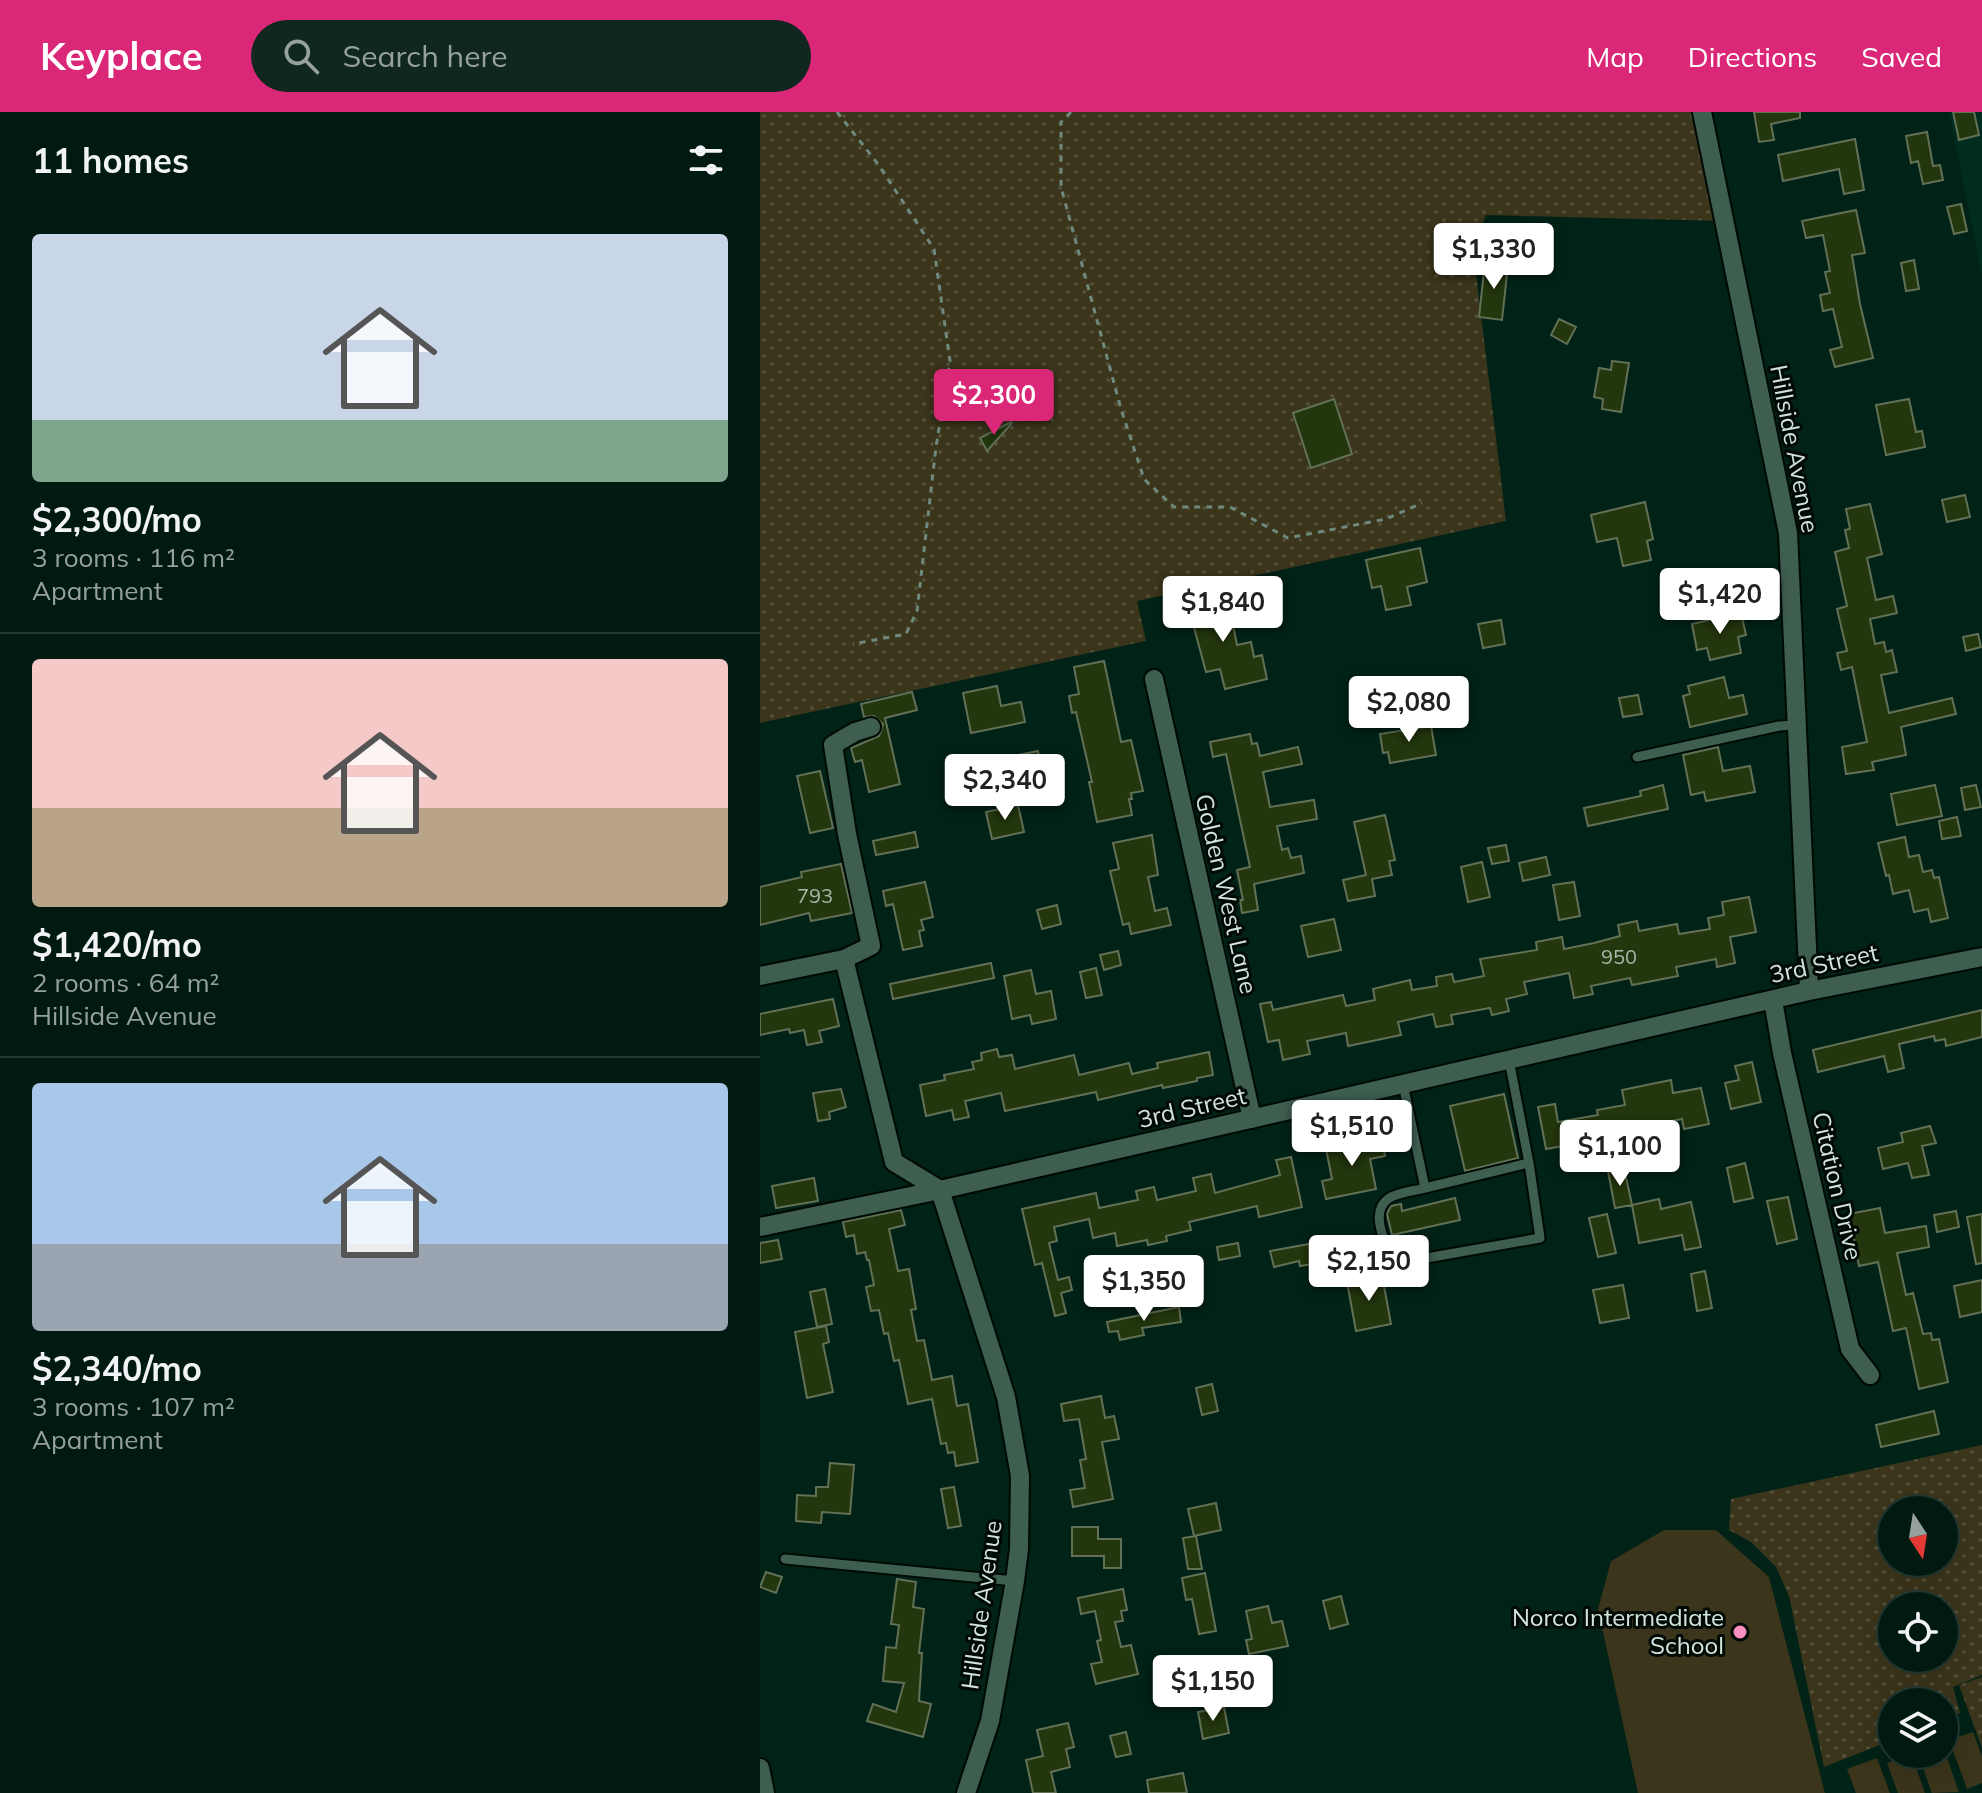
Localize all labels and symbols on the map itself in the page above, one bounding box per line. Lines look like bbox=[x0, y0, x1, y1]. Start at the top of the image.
pin: $1,330 bbox=[1429, 223, 1559, 291]
street label: Hillside Avenue bbox=[1764, 362, 1826, 535]
pin: $2,300 bbox=[929, 369, 1059, 437]
pin: $1,420 bbox=[1655, 568, 1785, 636]
pin: $1,840 bbox=[1158, 576, 1288, 644]
pin: $2,080 bbox=[1344, 676, 1474, 744]
pin: $2,340 bbox=[940, 754, 1070, 822]
street label: Golden West Lane bbox=[1189, 791, 1265, 997]
house number: 793 bbox=[797, 883, 833, 908]
street label: 3rd Street bbox=[1767, 937, 1881, 989]
house number: 950 bbox=[1601, 944, 1637, 969]
street label: 3rd Street bbox=[1135, 1080, 1249, 1134]
pin: $1,510 bbox=[1287, 1100, 1417, 1168]
street label: Citation Drive bbox=[1806, 1109, 1870, 1263]
pin: $1,100 bbox=[1555, 1120, 1685, 1188]
pin: $2,150 bbox=[1304, 1235, 1434, 1303]
pin: $1,350 bbox=[1079, 1255, 1209, 1323]
north arrow bbox=[1878, 1496, 1958, 1576]
street label: Hillside Avenue bbox=[954, 1518, 1008, 1691]
place label: Norco Intermediate School bbox=[1512, 1602, 1724, 1660]
marker: Norco Intermediate School bbox=[1731, 1623, 1749, 1641]
pin: $1,150 bbox=[1148, 1655, 1278, 1723]

